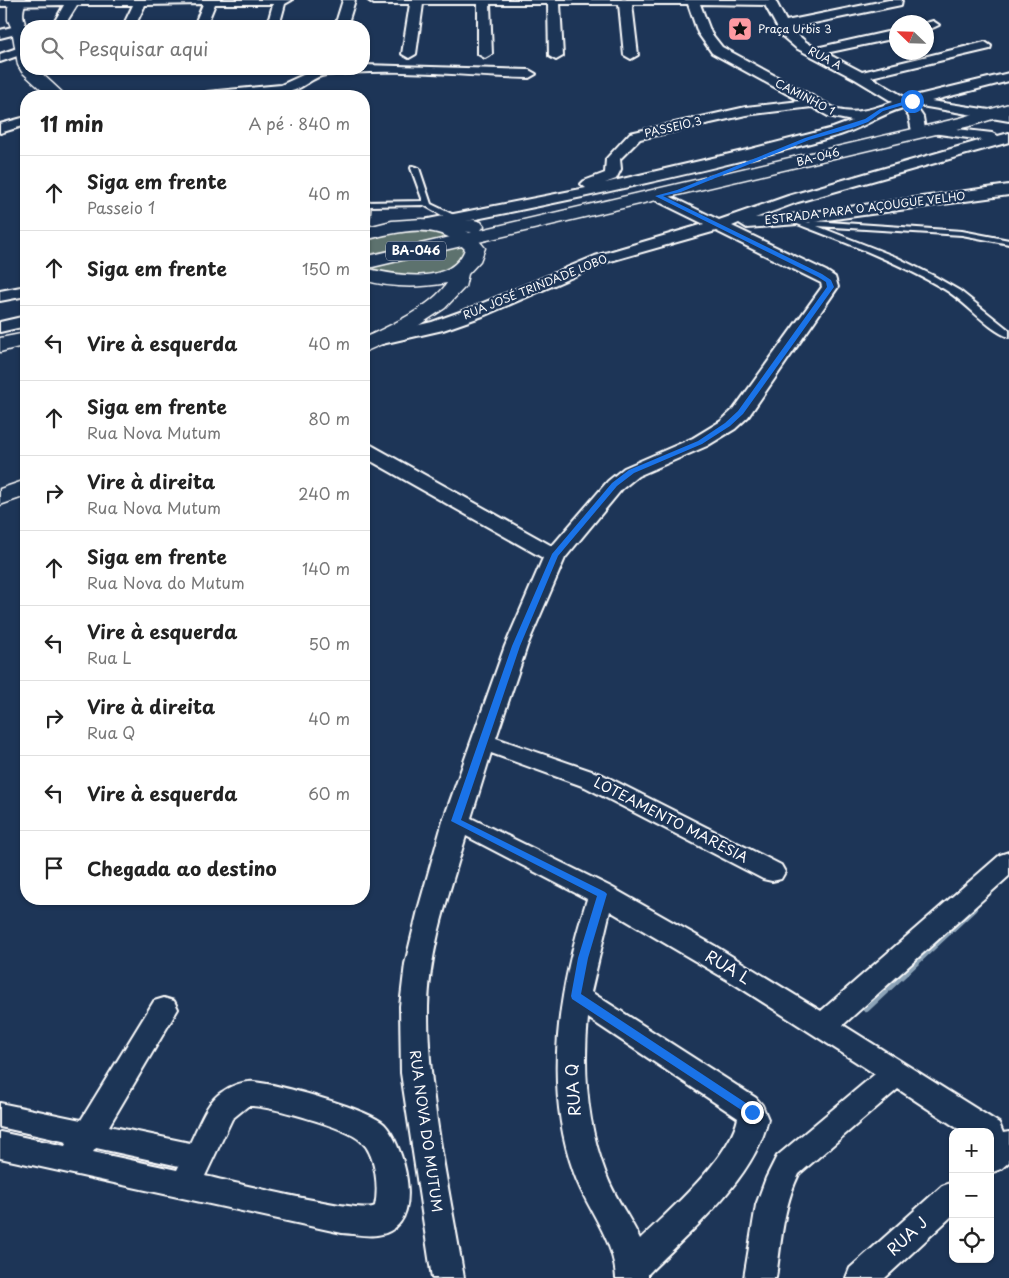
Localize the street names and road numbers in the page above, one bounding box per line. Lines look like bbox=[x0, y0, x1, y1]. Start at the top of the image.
street label: RUA A bbox=[805, 42, 845, 73]
street label: CAMINHO 1 bbox=[772, 74, 838, 119]
street label: PASSEIO 3 bbox=[643, 112, 703, 141]
street label: BA-046 bbox=[795, 143, 842, 170]
street label: ESTRADA PARA O AÇOUGUE VELHO bbox=[764, 187, 966, 228]
road number: BA-046 bbox=[386, 242, 446, 260]
street label: RUA JOSÉ TRINDADE LOBO bbox=[460, 250, 609, 323]
street label: LOTEAMENTO MARESIA bbox=[591, 772, 752, 868]
street label: RUA L bbox=[701, 943, 756, 989]
street label: RUA NOVA DO MUTUM bbox=[405, 1048, 448, 1213]
street label: RUA Q bbox=[558, 1063, 586, 1117]
street label: RUA J bbox=[880, 1210, 932, 1261]

